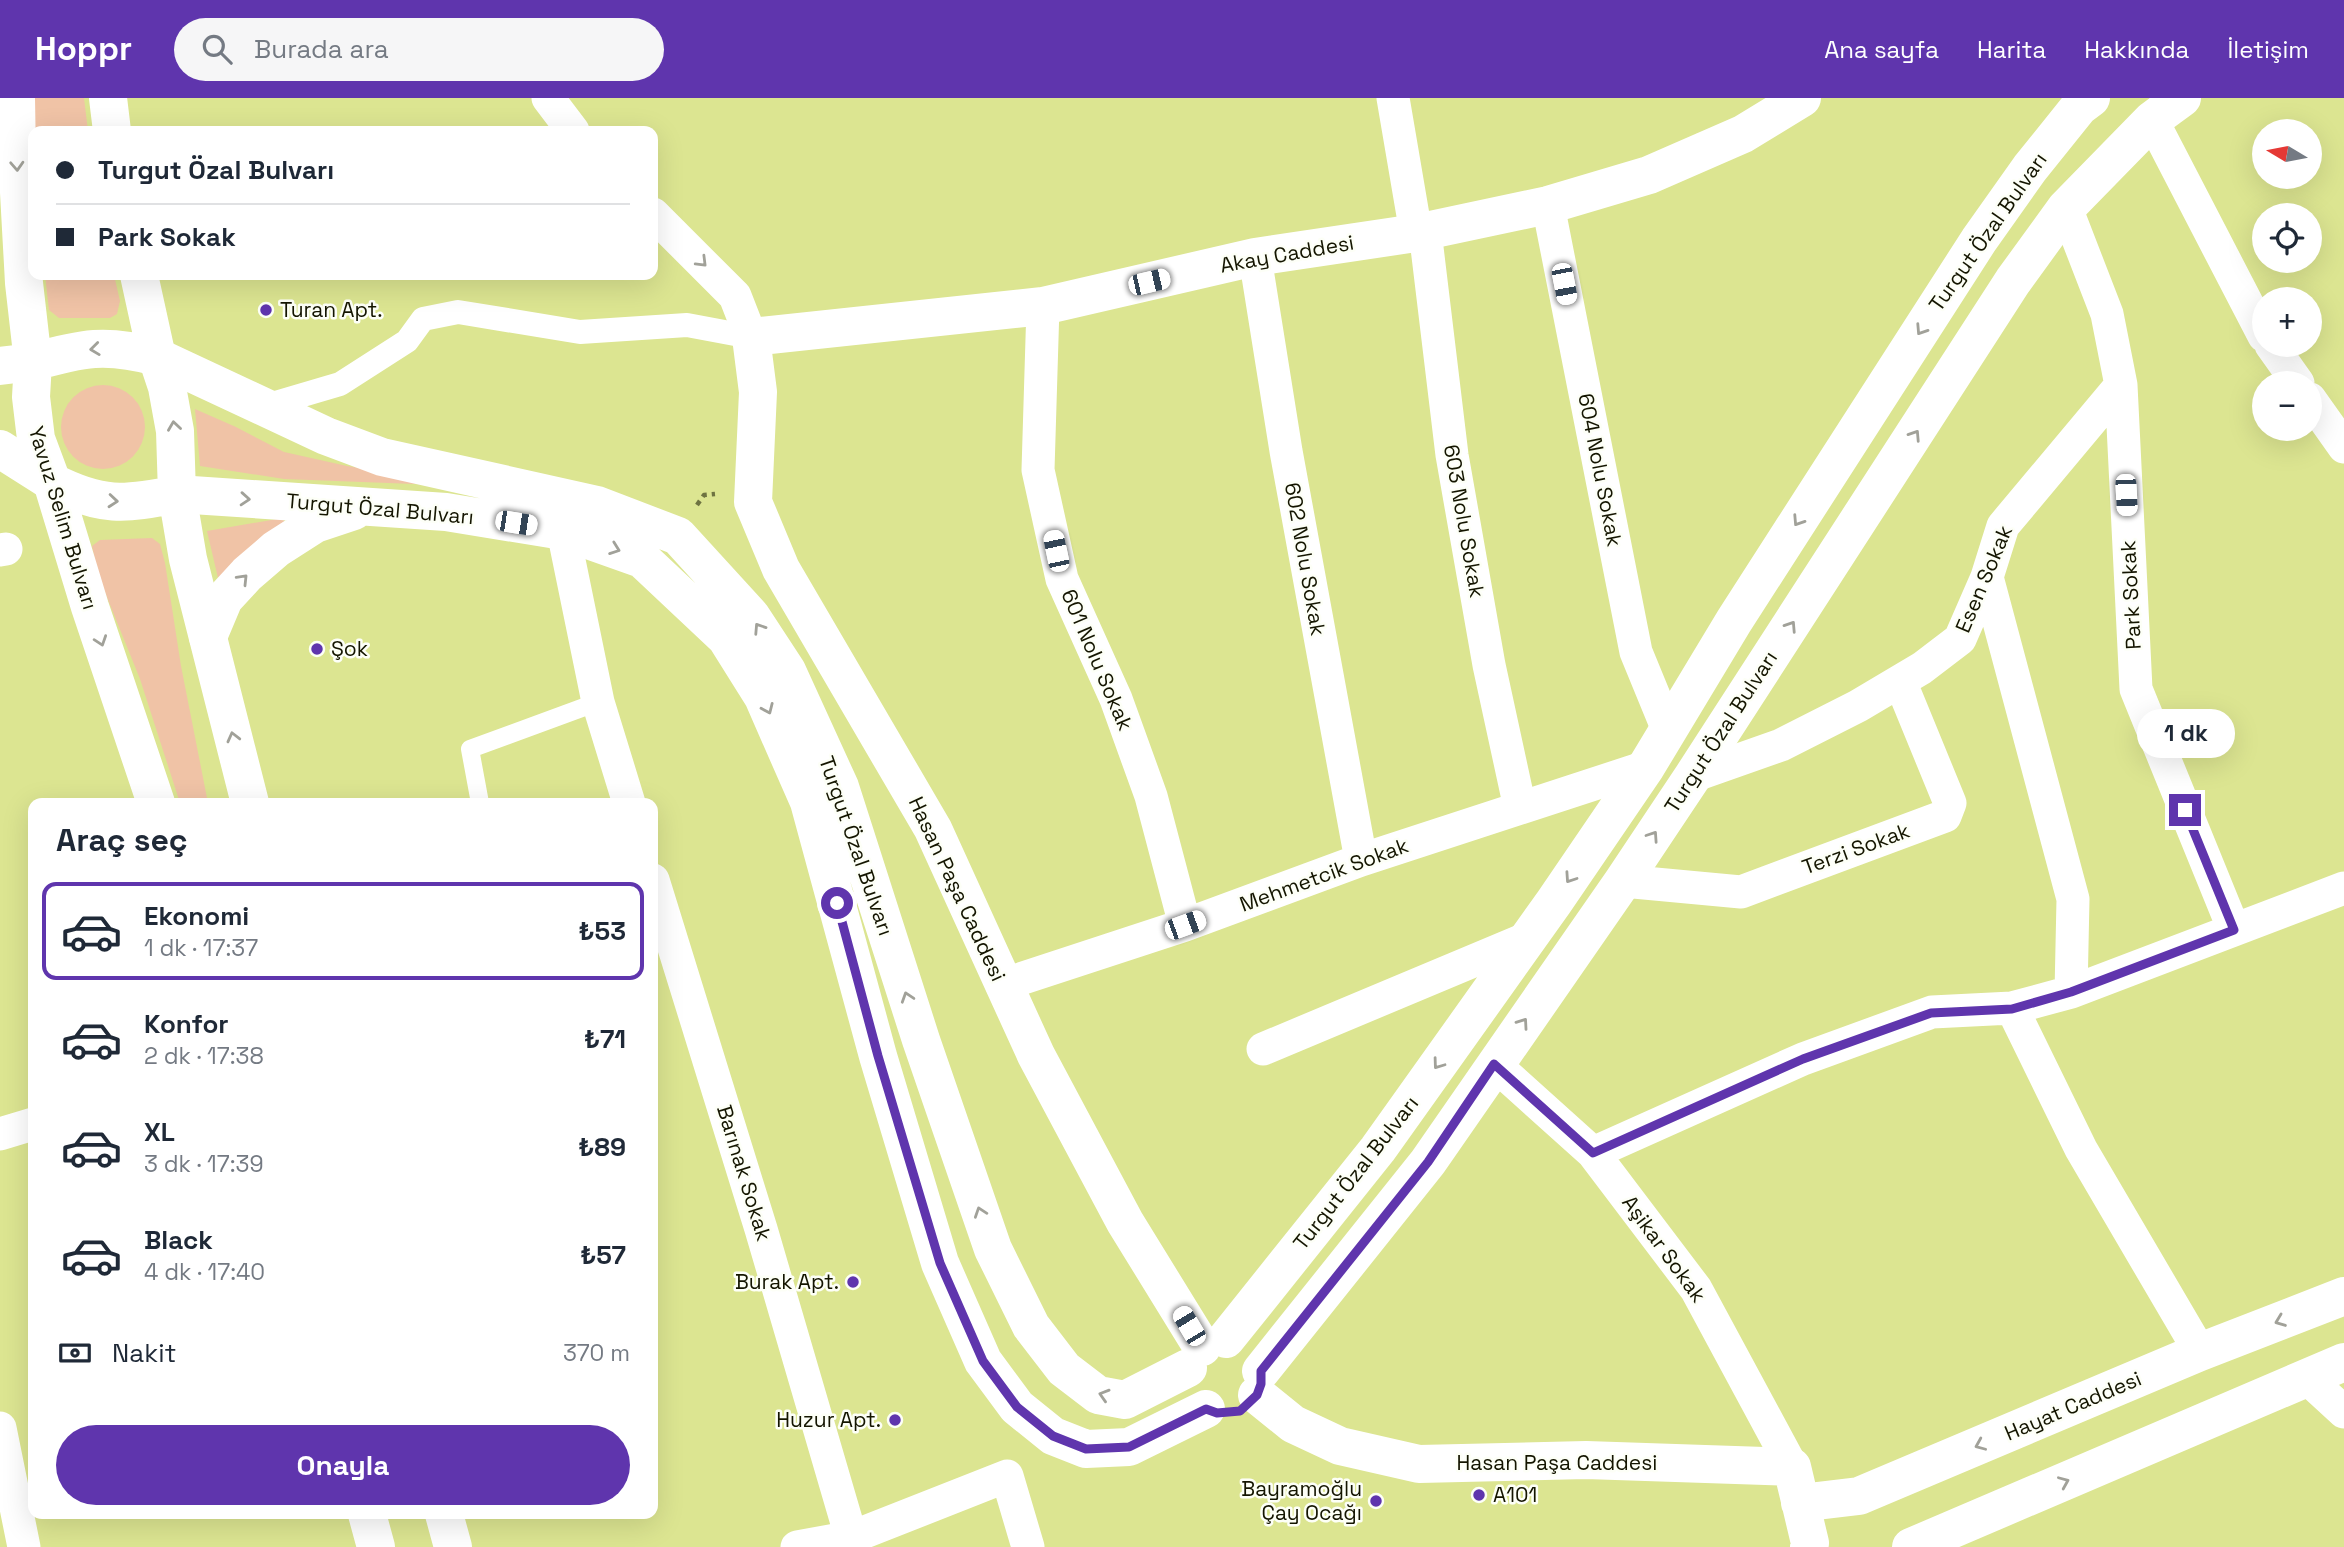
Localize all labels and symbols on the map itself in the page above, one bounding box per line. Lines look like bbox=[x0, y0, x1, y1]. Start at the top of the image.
north arrow bbox=[2252, 119, 2322, 189]
street label: Turgut Özal Bulvarı bbox=[1923, 147, 2053, 316]
one-way arrow bbox=[9, 161, 24, 172]
street label: Akay Caddesi bbox=[1218, 228, 1356, 279]
one-way arrow bbox=[694, 253, 707, 266]
car bbox=[1550, 261, 1579, 307]
car bbox=[1127, 267, 1172, 297]
place label: Turan Apt. bbox=[280, 296, 383, 323]
marker: Turan Apt. bbox=[258, 302, 274, 318]
one-way arrow bbox=[1916, 322, 1929, 335]
one-way arrow bbox=[89, 341, 100, 356]
street label: 604 Nolu Sokak bbox=[1572, 391, 1629, 549]
one-way arrow bbox=[166, 420, 181, 432]
street label: Yavuz Selim Bulvarı bbox=[23, 423, 104, 613]
one-way arrow bbox=[1906, 430, 1919, 443]
street label: 603 Nolu Sokak bbox=[1438, 442, 1491, 600]
car bbox=[2115, 473, 2138, 517]
street label: 602 Nolu Sokak bbox=[1279, 480, 1332, 638]
street label: Turgut Özal Bulvarı bbox=[285, 487, 475, 530]
one-way arrow bbox=[240, 491, 251, 506]
one-way arrow bbox=[107, 494, 119, 509]
car bbox=[494, 509, 539, 537]
one-way arrow bbox=[1793, 514, 1806, 527]
street label: Esen Sokak bbox=[1949, 521, 2018, 636]
car bbox=[1042, 528, 1071, 574]
street label: Park Sokak bbox=[2114, 540, 2147, 650]
one-way arrow bbox=[608, 541, 620, 555]
one-way arrow bbox=[234, 574, 247, 587]
street label: 601 Nolu Sokak bbox=[1056, 585, 1139, 735]
one-way arrow bbox=[1782, 620, 1795, 633]
one-way arrow bbox=[754, 623, 767, 636]
one-way arrow bbox=[93, 634, 107, 647]
place label: Şok bbox=[331, 635, 368, 662]
marker: Şok bbox=[309, 641, 325, 657]
street label: Turgut Özal Bulvarı bbox=[1658, 646, 1783, 818]
one-way arrow bbox=[760, 702, 774, 714]
callout: 1 dk bbox=[2136, 708, 2234, 758]
one-way arrow bbox=[227, 731, 241, 743]
street label: Turgut Özal Bulvarı bbox=[813, 753, 900, 939]
street label: Hasan Paşa Caddesi bbox=[903, 792, 1012, 986]
route end bbox=[2169, 794, 2201, 826]
street label: Terzi Sokak bbox=[1798, 817, 1913, 880]
street label: Mehmetcik Sokak bbox=[1236, 831, 1412, 918]
one-way arrow bbox=[1645, 831, 1658, 844]
one-way arrow bbox=[1565, 871, 1578, 884]
route start bbox=[821, 887, 853, 919]
car bbox=[1162, 908, 1209, 942]
one-way arrow bbox=[900, 991, 915, 1003]
one-way arrow bbox=[1515, 1018, 1527, 1031]
one-way arrow bbox=[1434, 1056, 1447, 1069]
street label: Turgut Özal Bulvarı bbox=[1287, 1090, 1424, 1255]
street label: Barınak Sokak bbox=[711, 1102, 778, 1244]
street label: Aşikar Sokak bbox=[1616, 1190, 1712, 1308]
one-way arrow bbox=[974, 1206, 988, 1219]
place label: Burak Apt. bbox=[735, 1268, 839, 1295]
marker: Burak Apt. bbox=[845, 1274, 861, 1290]
car bbox=[1170, 1303, 1209, 1349]
one-way arrow bbox=[2275, 1312, 2287, 1326]
street label: Hayat Caddesi bbox=[2000, 1365, 2145, 1446]
one-way arrow bbox=[1098, 1388, 1110, 1403]
place label: Huzur Apt. bbox=[776, 1406, 881, 1433]
marker: Huzur Apt. bbox=[887, 1412, 903, 1428]
one-way arrow bbox=[1974, 1437, 1987, 1451]
street label: Hasan Paşa Caddesi bbox=[1457, 1449, 1657, 1476]
place label: Bayramoğlu Çay Ocağı bbox=[1241, 1475, 1362, 1526]
one-way arrow bbox=[2057, 1476, 2070, 1490]
place label: A101 bbox=[1493, 1481, 1537, 1508]
marker: A101 bbox=[1471, 1487, 1487, 1503]
marker: Bayramoğlu Çay Ocağı bbox=[1368, 1493, 1384, 1509]

